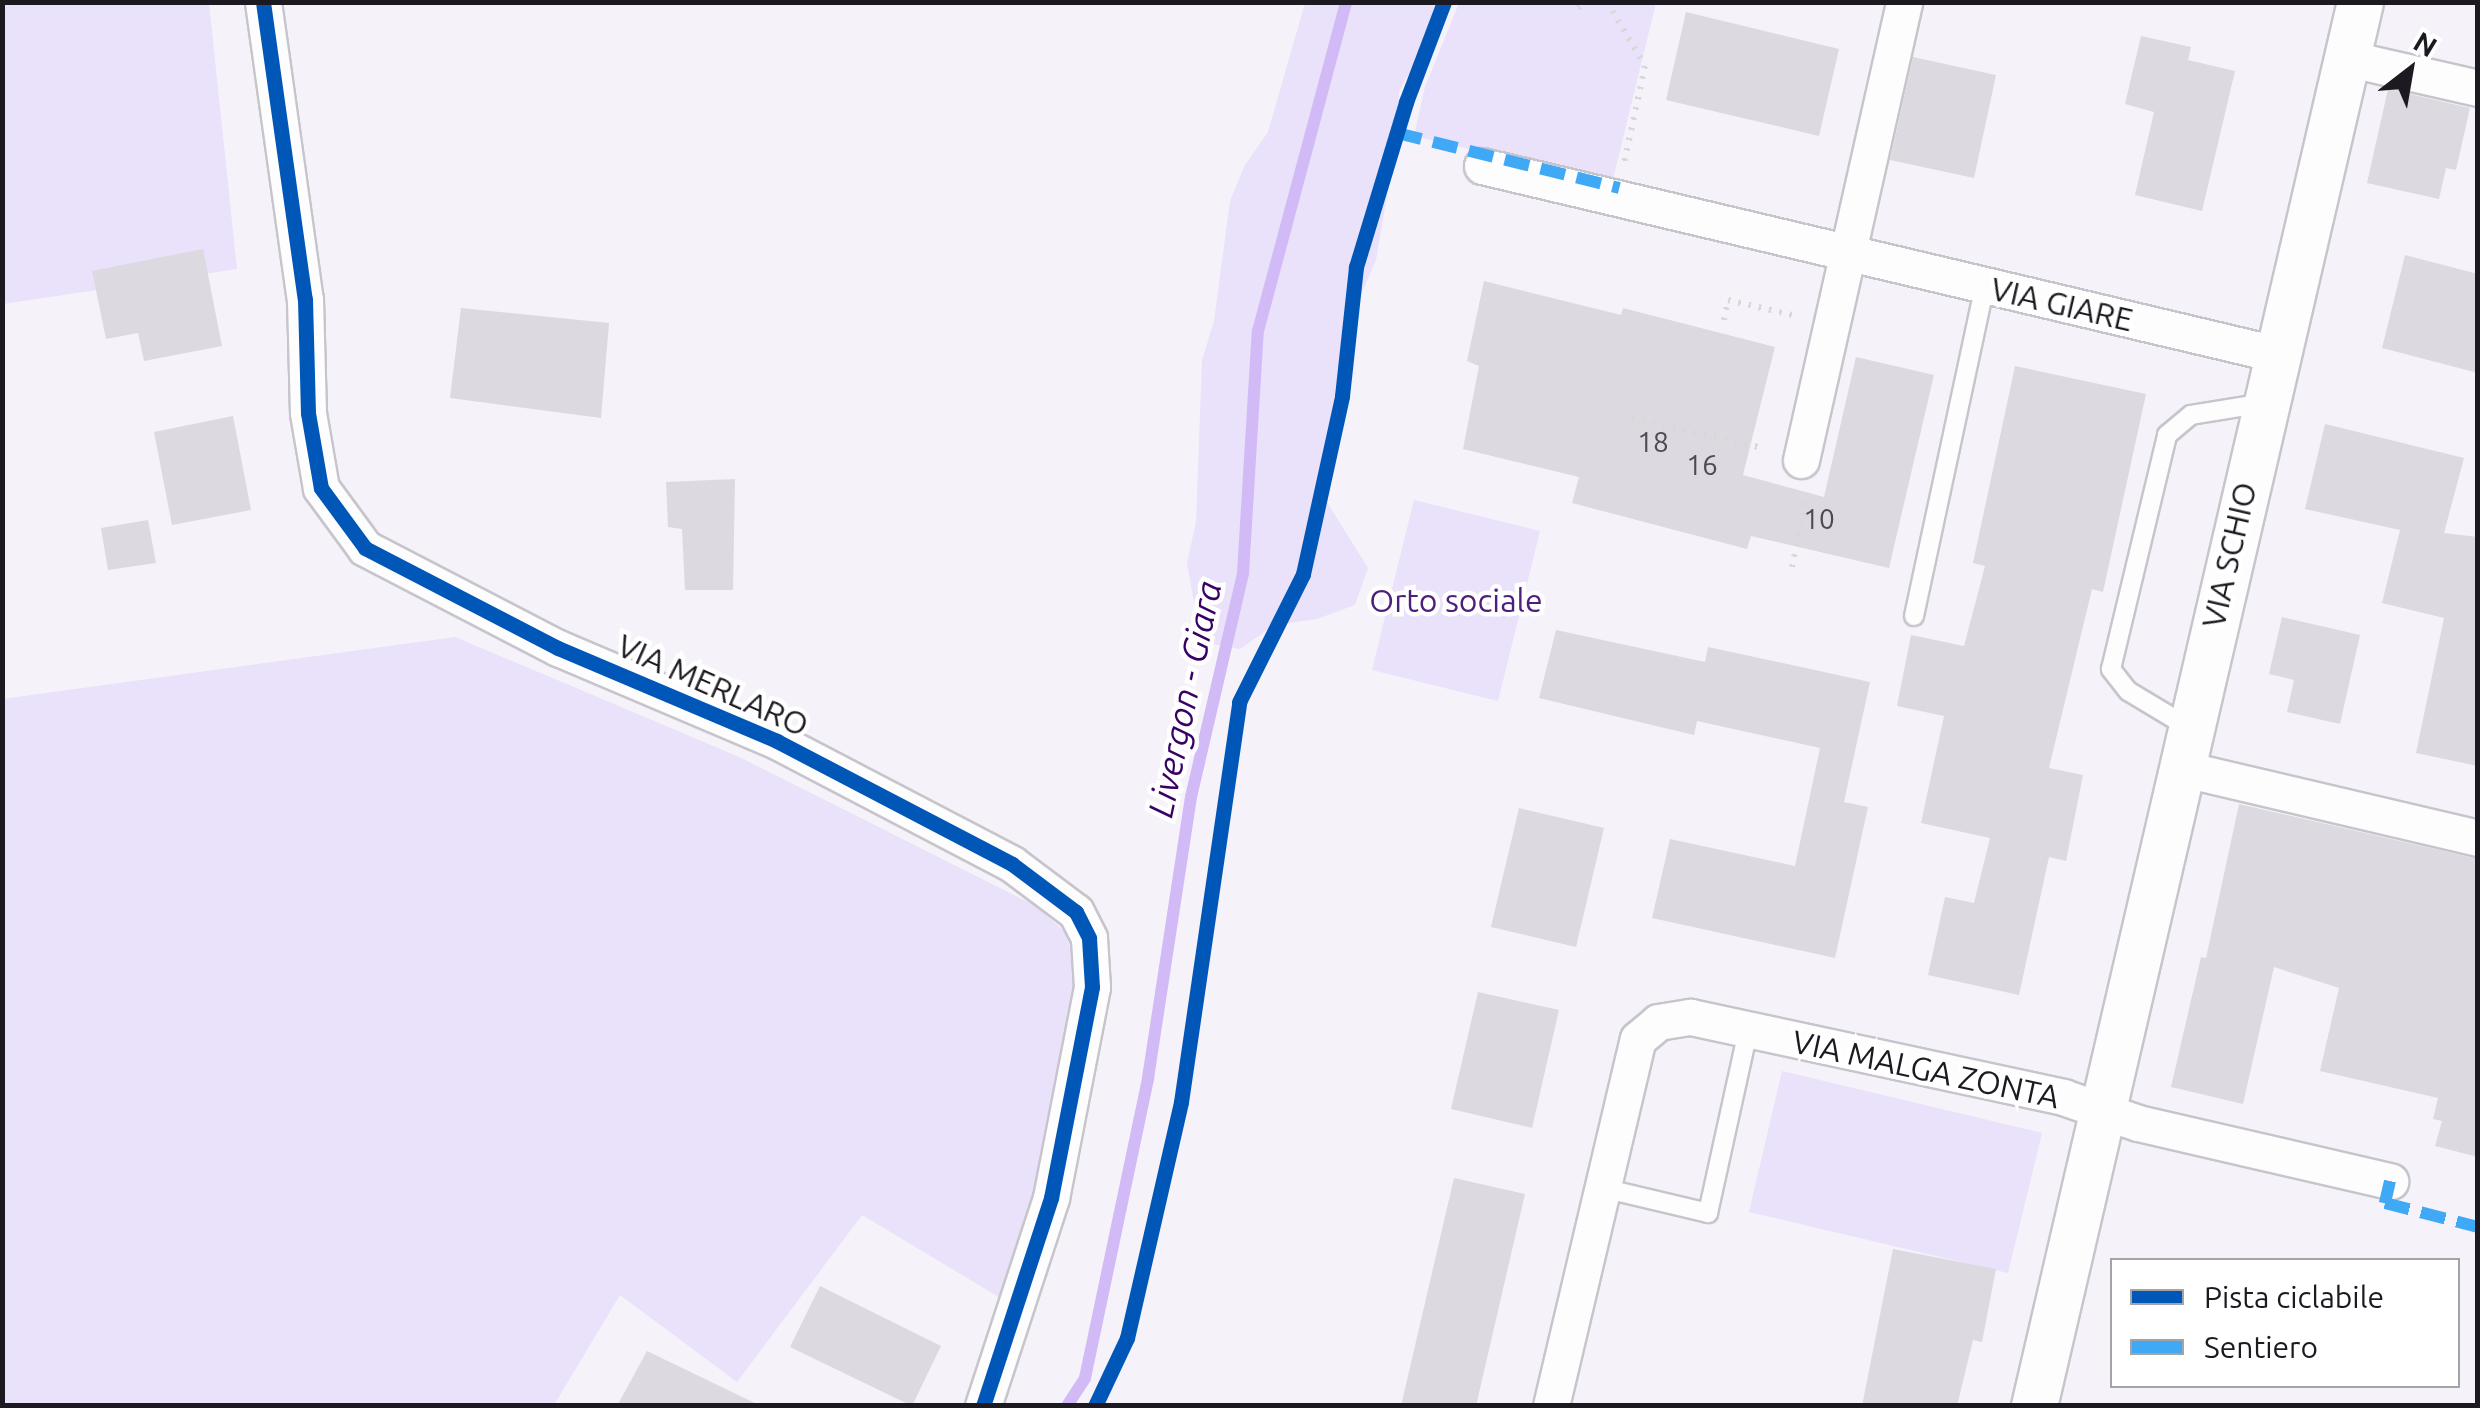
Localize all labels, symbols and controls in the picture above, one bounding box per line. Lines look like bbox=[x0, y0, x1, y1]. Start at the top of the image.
north arrow bbox=[2360, 20, 2460, 120]
text: N bbox=[2409, 25, 2443, 63]
street label: VIA GIARE bbox=[1987, 269, 2137, 339]
house number: 18 bbox=[1637, 425, 1669, 459]
house number: 16 bbox=[1686, 448, 1718, 482]
street label: VIA SCHIO bbox=[2194, 478, 2264, 632]
house number: 10 bbox=[1803, 502, 1835, 536]
water label: Livergon - Giara bbox=[1138, 577, 1230, 821]
park label: Orto sociale bbox=[1369, 581, 1543, 619]
street label: VIA MERLARO bbox=[612, 626, 814, 744]
street label: VIA MALGA ZONTA bbox=[1789, 1022, 2063, 1116]
legend bbox=[2110, 1258, 2460, 1388]
text: Pista ciclabile bbox=[2204, 1280, 2384, 1314]
text: Sentiero bbox=[2204, 1330, 2318, 1364]

